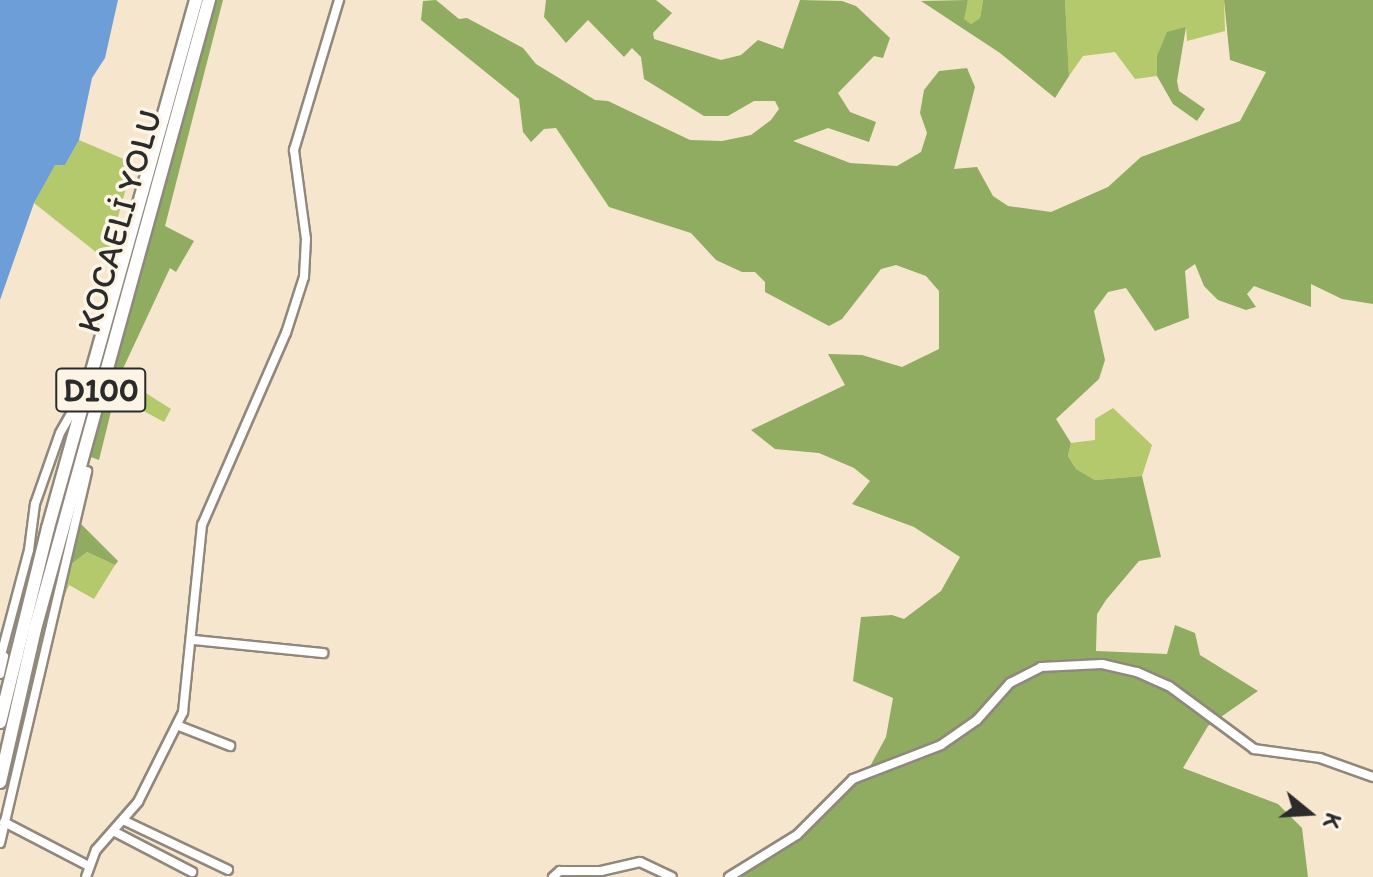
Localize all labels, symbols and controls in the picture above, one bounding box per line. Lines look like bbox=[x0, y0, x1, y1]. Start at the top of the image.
street label: KOCAELİ YOLU bbox=[68, 105, 170, 337]
road number: D100 bbox=[55, 362, 147, 418]
north arrow bbox=[1269, 773, 1349, 853]
text: K bbox=[1317, 810, 1347, 831]

